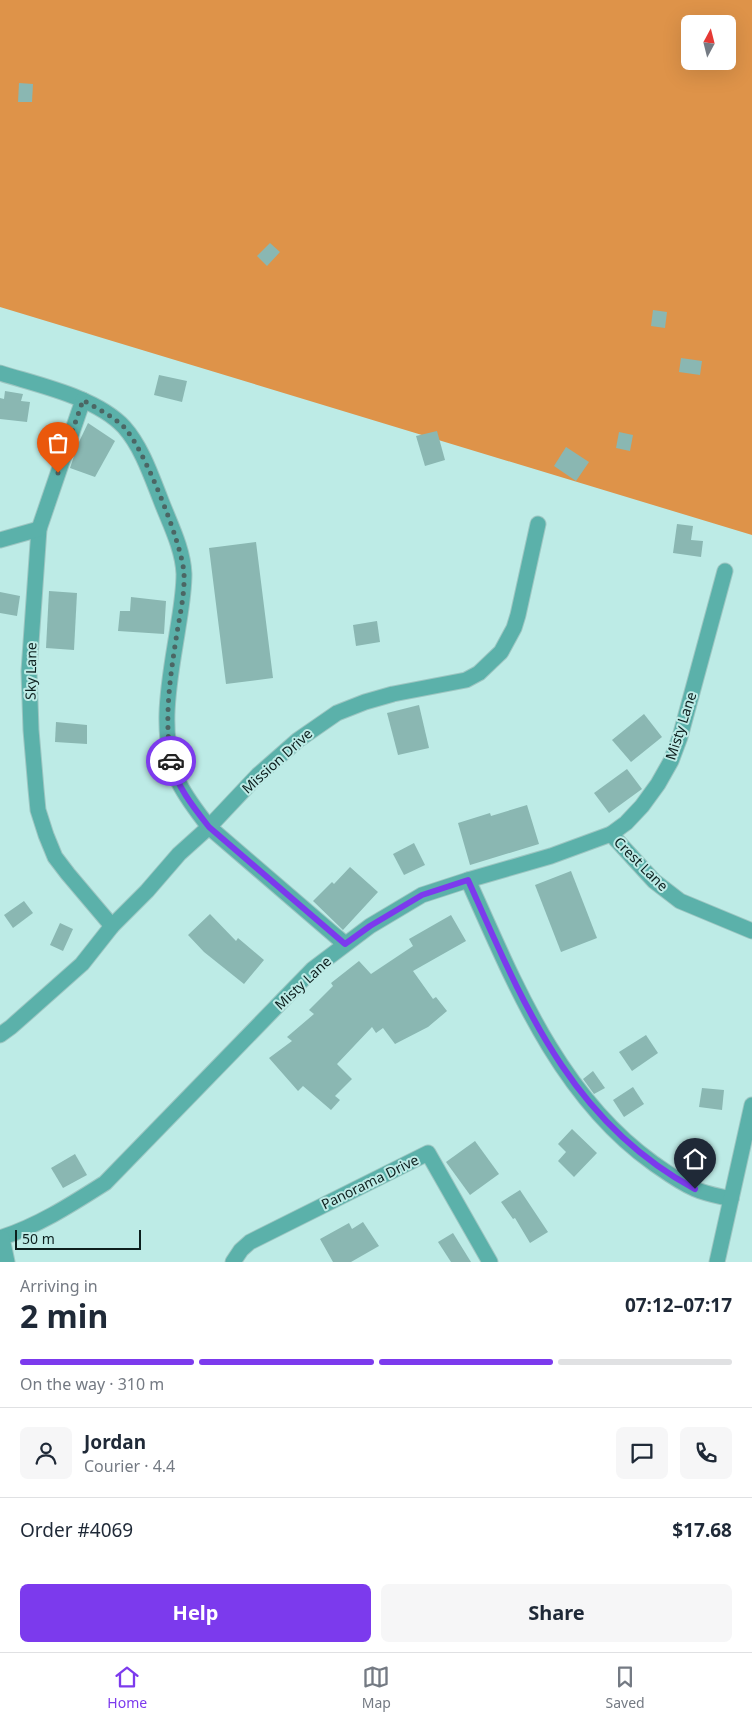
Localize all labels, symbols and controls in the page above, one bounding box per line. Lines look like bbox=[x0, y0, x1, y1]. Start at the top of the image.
north arrow bbox=[681, 15, 736, 70]
map controls bbox=[681, 15, 736, 70]
pin bbox=[37, 422, 79, 473]
icon: bag bbox=[44, 429, 72, 457]
street label: Sky Lane bbox=[20, 642, 41, 700]
street label: Misty Lane bbox=[661, 689, 700, 762]
street label: Mission Drive bbox=[237, 724, 316, 797]
courier bbox=[146, 736, 196, 786]
icon: car bbox=[157, 747, 185, 775]
street label: Crest Lane bbox=[610, 832, 673, 895]
street label: Misty Lane bbox=[270, 952, 335, 1014]
pin bbox=[674, 1138, 716, 1189]
icon: home bbox=[681, 1145, 709, 1173]
street label: Panorama Drive bbox=[318, 1150, 422, 1213]
scale bar bbox=[15, 1227, 141, 1250]
text: 50 m bbox=[22, 1229, 55, 1248]
text: Arriving in bbox=[20, 1275, 98, 1297]
text: 07:12–07:17 bbox=[625, 1292, 732, 1318]
text: 2 min bbox=[20, 1294, 108, 1337]
text: On the way · 310 m bbox=[20, 1373, 164, 1395]
button: person bbox=[20, 1427, 72, 1479]
button: chat bbox=[616, 1427, 668, 1479]
button: phone bbox=[680, 1427, 732, 1479]
text: Jordan bbox=[84, 1429, 146, 1455]
text: Courier · 4.4 bbox=[84, 1455, 175, 1477]
text: Order #4069 bbox=[20, 1517, 133, 1543]
text: $17.68 bbox=[672, 1517, 732, 1543]
button: Help bbox=[20, 1584, 371, 1642]
button: Share bbox=[381, 1584, 732, 1642]
tab: Home bbox=[107, 1663, 147, 1712]
tab: Map bbox=[362, 1663, 391, 1712]
tab: Saved bbox=[606, 1663, 645, 1712]

